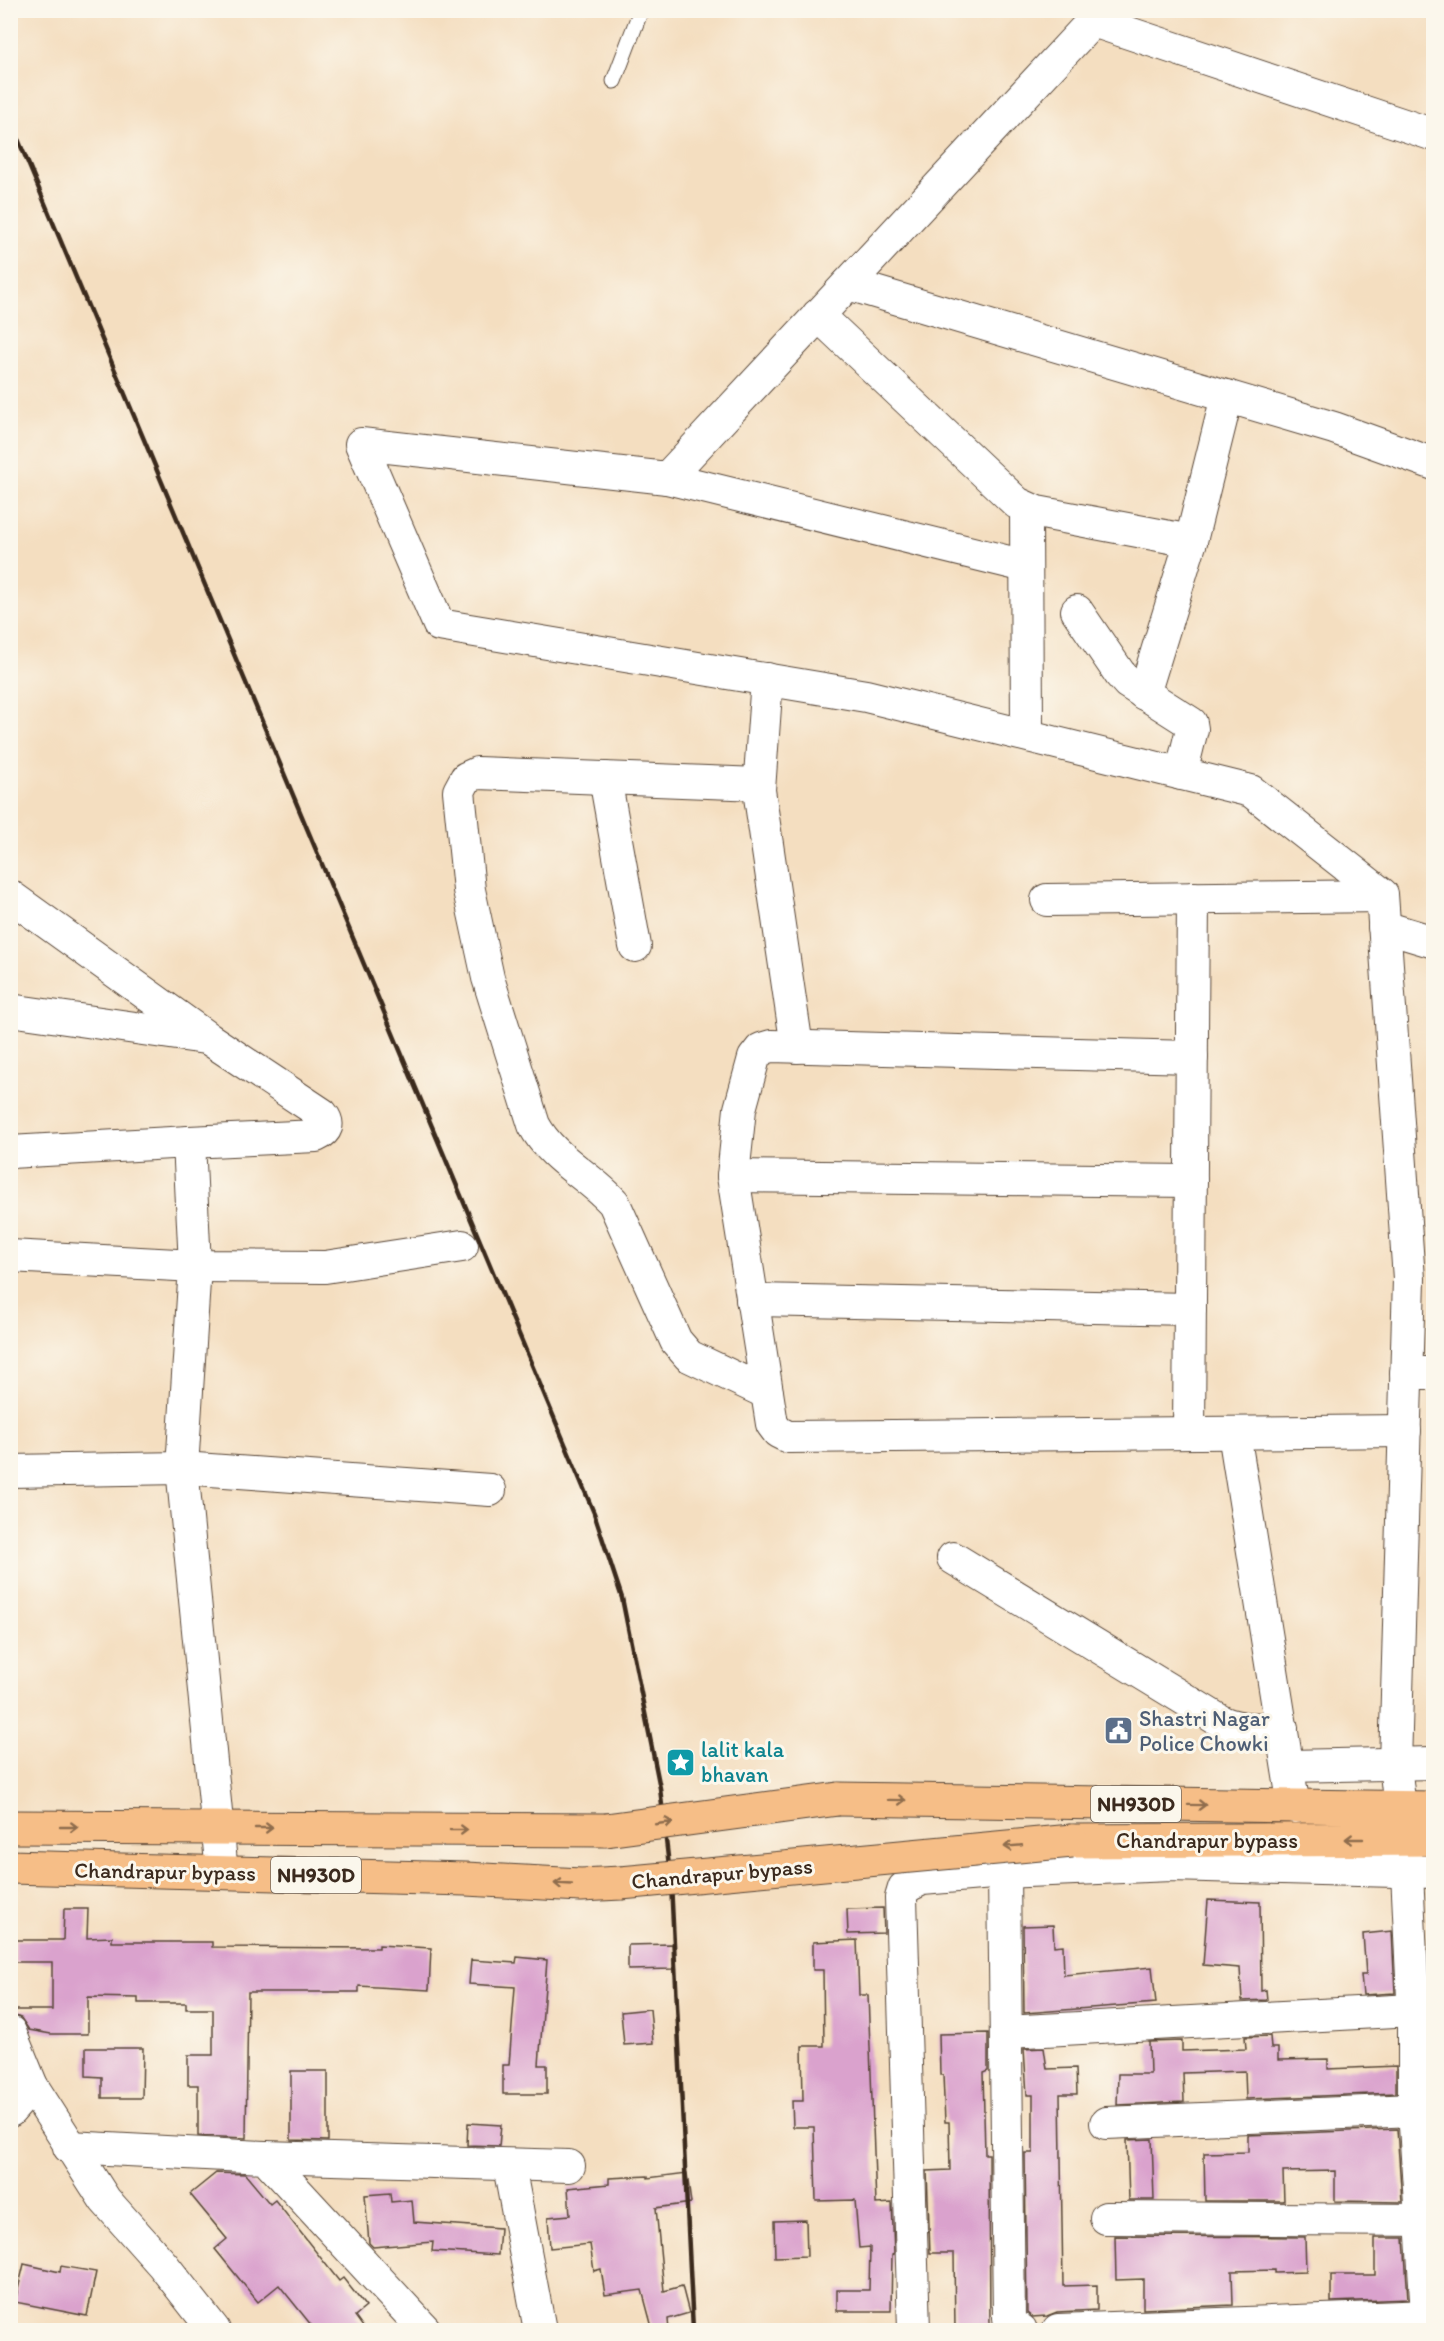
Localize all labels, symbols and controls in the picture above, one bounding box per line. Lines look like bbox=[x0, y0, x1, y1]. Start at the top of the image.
place label: Shastri Nagar Police Chowki bbox=[1139, 1705, 1270, 1757]
public building icon: Shastri Nagar Police Chowki bbox=[1102, 1715, 1134, 1747]
place label: lalit kala bhavan bbox=[701, 1736, 785, 1788]
place icon: lalit kala bhavan bbox=[664, 1746, 696, 1778]
road number: NH930D bbox=[1091, 1786, 1181, 1822]
one-way arrow bbox=[886, 1794, 906, 1806]
one-way arrow bbox=[1186, 1799, 1206, 1811]
one-way arrow bbox=[653, 1817, 673, 1828]
one-way arrow bbox=[58, 1821, 78, 1833]
one-way arrow bbox=[253, 1823, 273, 1834]
one-way arrow bbox=[448, 1824, 468, 1835]
street label: Chandrapur bypass bbox=[1116, 1827, 1298, 1854]
one-way arrow bbox=[1345, 1833, 1365, 1845]
one-way arrow bbox=[1004, 1841, 1024, 1852]
street label: Chandrapur bypass bbox=[630, 1852, 814, 1895]
street label: Chandrapur bypass bbox=[74, 1856, 256, 1887]
road number: NH930D bbox=[271, 1857, 361, 1893]
one-way arrow bbox=[554, 1878, 574, 1889]

